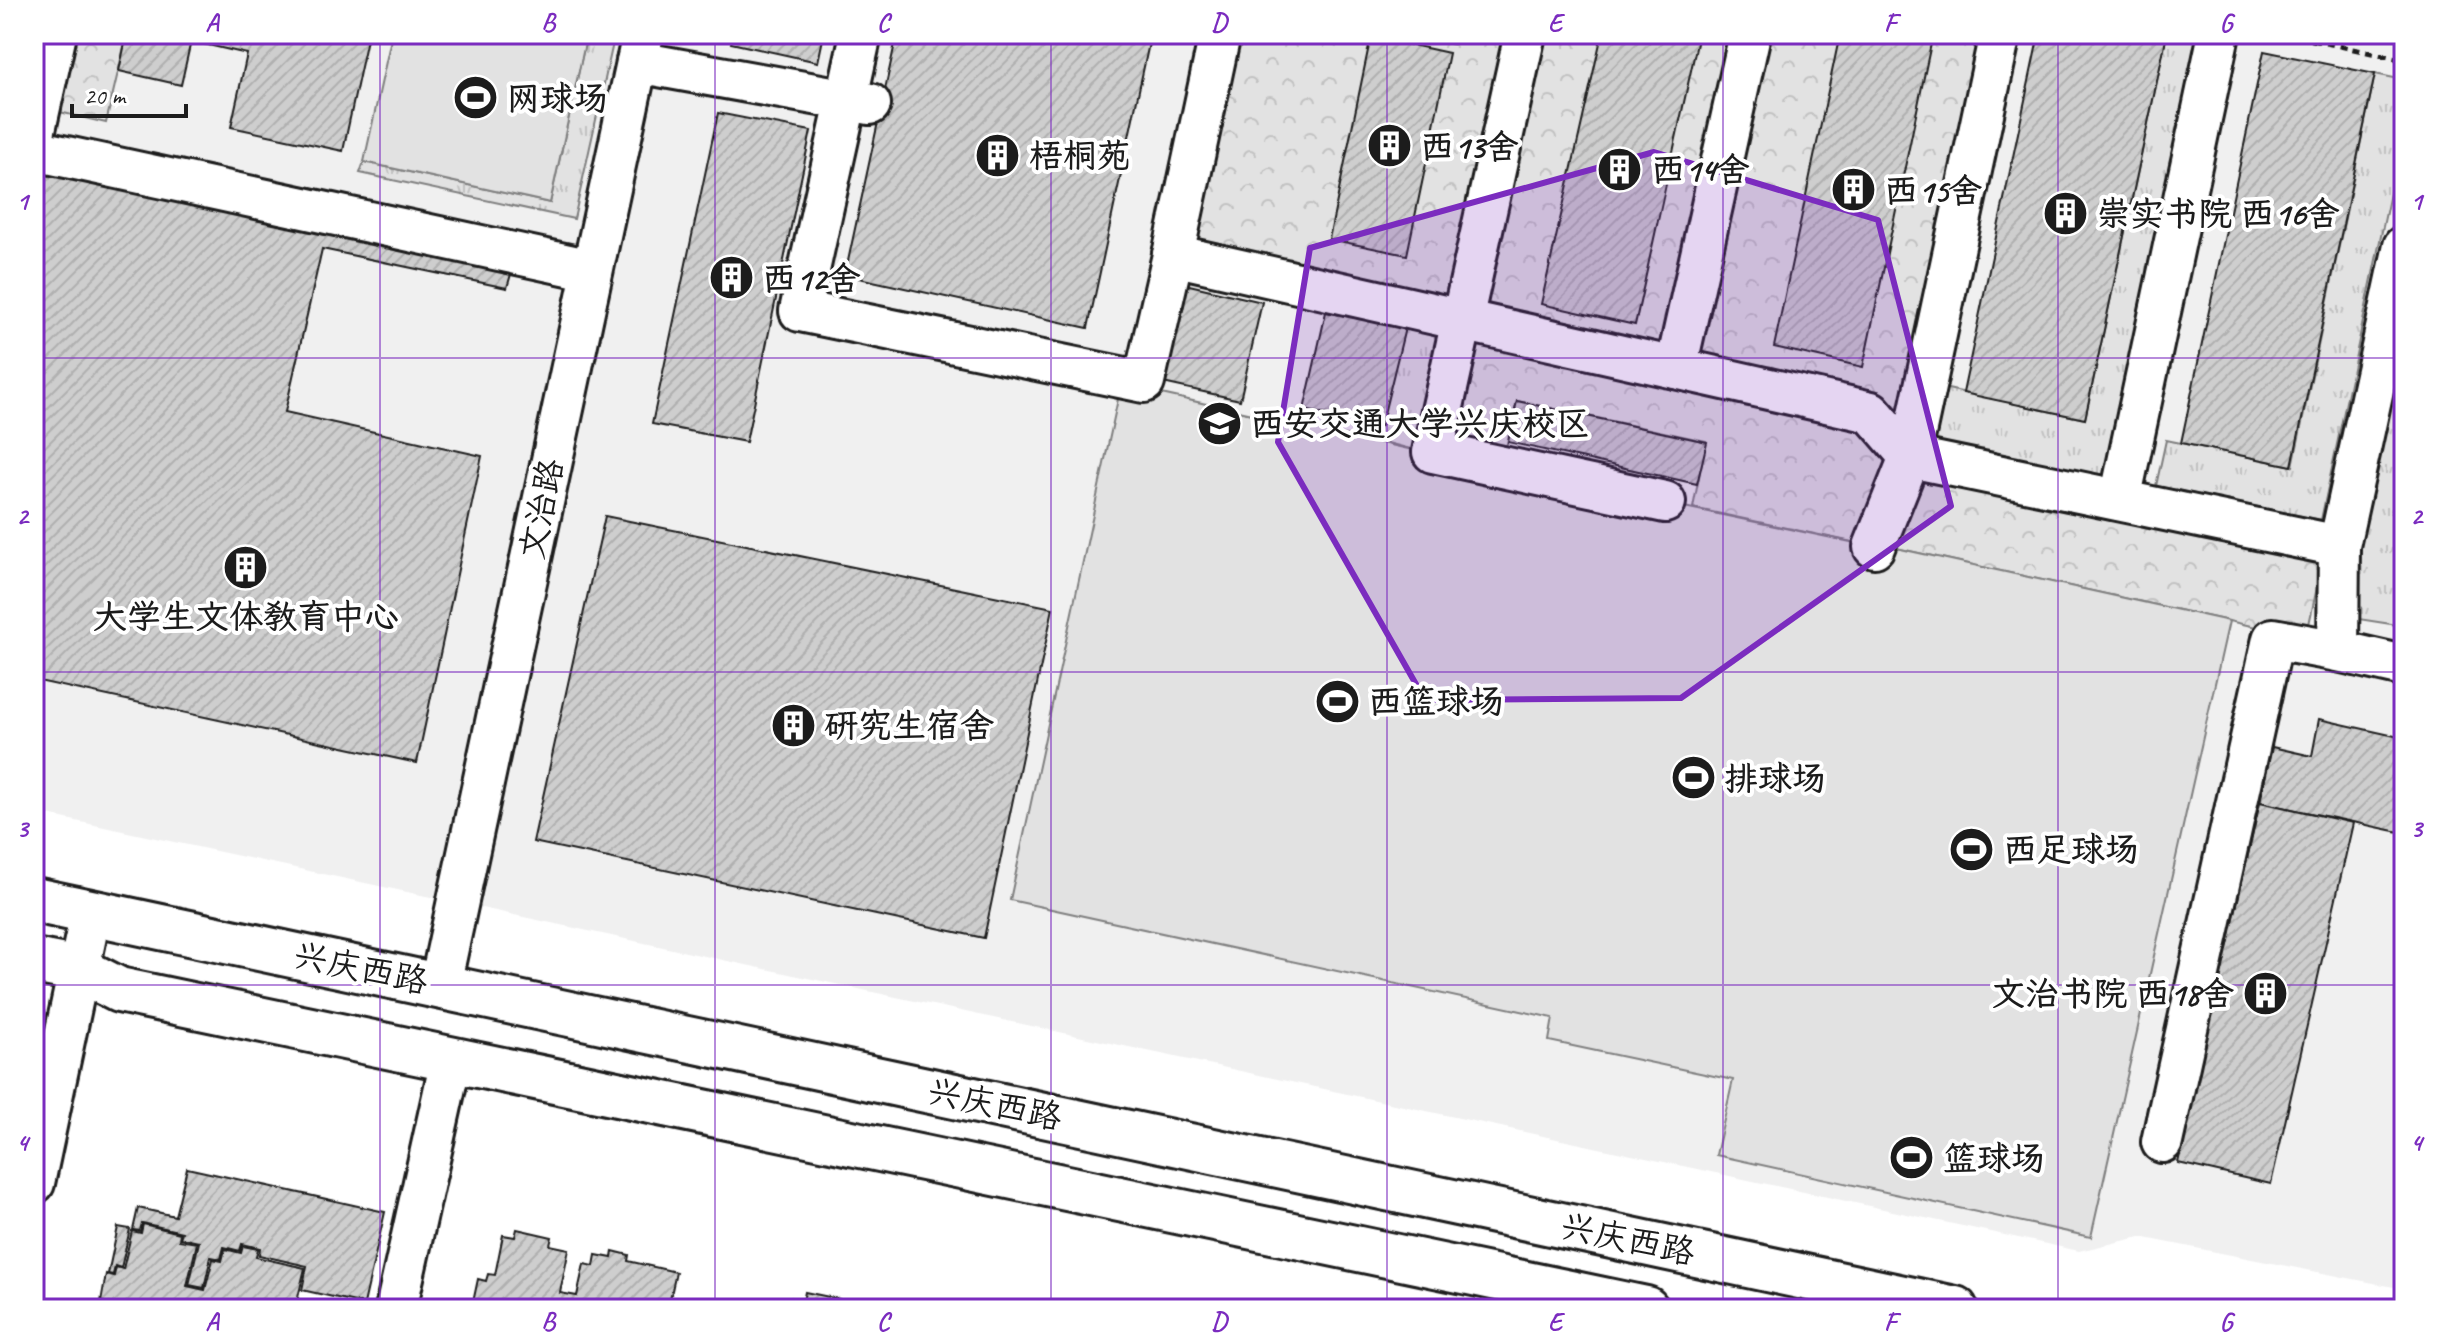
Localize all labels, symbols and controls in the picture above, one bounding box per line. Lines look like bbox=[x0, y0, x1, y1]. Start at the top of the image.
text: A bbox=[205, 6, 220, 39]
text: B bbox=[541, 6, 557, 39]
text: C bbox=[877, 6, 893, 39]
text: D bbox=[1211, 6, 1229, 39]
text: E bbox=[1548, 6, 1566, 39]
text: F bbox=[1884, 6, 1902, 39]
text: G bbox=[2220, 6, 2236, 39]
scale bar bbox=[72, 68, 186, 118]
sports icon: 网球场 bbox=[451, 74, 499, 122]
place label: 网球场 bbox=[506, 77, 608, 120]
text: 20 m bbox=[84, 81, 127, 111]
building icon: 西13舍 bbox=[1365, 122, 1413, 170]
place label: 西13舍 bbox=[1420, 125, 1519, 168]
building icon: 梧桐苑 bbox=[974, 131, 1022, 179]
place label: 梧桐苑 bbox=[1029, 134, 1131, 177]
building icon: 西14舍 bbox=[1596, 145, 1644, 193]
place label: 西14舍 bbox=[1651, 148, 1750, 191]
building icon: 西15舍 bbox=[1829, 166, 1877, 214]
place label: 西15舍 bbox=[1884, 169, 1982, 212]
text: 1 bbox=[16, 185, 31, 218]
text: 1 bbox=[2410, 185, 2425, 218]
building icon: 崇实书院 西16舍 bbox=[2041, 189, 2089, 237]
place label: 崇实书院 西16舍 bbox=[2096, 192, 2340, 235]
building icon: 西12舍 bbox=[707, 254, 755, 302]
place label: 西12舍 bbox=[762, 257, 861, 300]
school or university icon: 西安交通大学兴庆校区 bbox=[1195, 399, 1243, 447]
place label: 西安交通大学兴庆校区 bbox=[1250, 402, 1590, 445]
street label: 文治路 bbox=[509, 455, 573, 563]
text: 2 bbox=[16, 499, 30, 532]
text: 2 bbox=[2410, 499, 2424, 532]
building icon: 大学生文体教育中心 bbox=[222, 544, 270, 592]
place label: 大学生文体教育中心 bbox=[93, 595, 399, 638]
sports icon: 西篮球场 bbox=[1313, 677, 1361, 725]
place label: 西篮球场 bbox=[1368, 680, 1504, 723]
building icon: 研究生宿舍 bbox=[769, 701, 817, 749]
place label: 研究生宿舍 bbox=[824, 704, 994, 747]
sports icon: 排球场 bbox=[1669, 754, 1717, 802]
place label: 排球场 bbox=[1724, 757, 1826, 800]
text: 3 bbox=[16, 812, 30, 845]
text: 3 bbox=[2410, 812, 2424, 845]
sports icon: 西足球场 bbox=[1948, 825, 1996, 873]
place label: 西足球场 bbox=[2003, 828, 2139, 871]
street label: 兴庆西路 bbox=[290, 933, 432, 1003]
building icon: 文治书院 西18舍 bbox=[2241, 969, 2289, 1017]
place label: 文治书院 西18舍 bbox=[1991, 972, 2234, 1015]
street label: 兴庆西路 bbox=[924, 1069, 1066, 1139]
text: 4 bbox=[16, 1126, 31, 1159]
text: 4 bbox=[2410, 1126, 2425, 1159]
sports icon: 篮球场 bbox=[1888, 1134, 1936, 1182]
place label: 篮球场 bbox=[1943, 1137, 2045, 1180]
street label: 兴庆西路 bbox=[1557, 1204, 1699, 1274]
text: A bbox=[205, 1305, 220, 1338]
text: B bbox=[541, 1305, 557, 1338]
text: C bbox=[877, 1305, 893, 1338]
text: D bbox=[1211, 1305, 1229, 1338]
text: E bbox=[1548, 1305, 1566, 1338]
text: F bbox=[1884, 1305, 1902, 1338]
text: G bbox=[2220, 1305, 2236, 1338]

